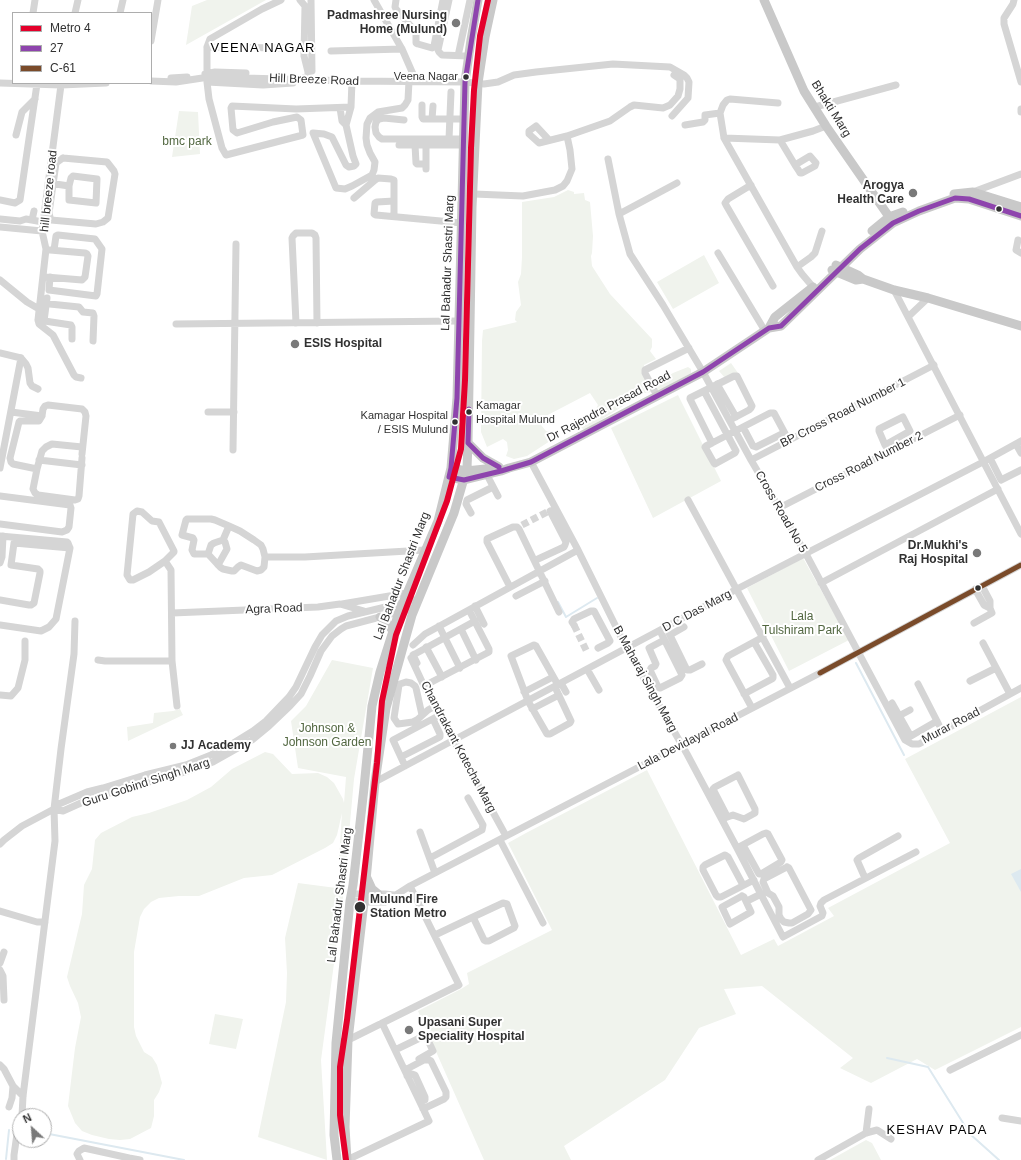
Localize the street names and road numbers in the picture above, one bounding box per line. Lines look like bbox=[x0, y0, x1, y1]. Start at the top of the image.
street label: Hill Breeze Road bbox=[269, 71, 359, 89]
street label: Bhakti Marg bbox=[808, 78, 854, 140]
street label: hill breeze road bbox=[38, 149, 60, 233]
street label: Lal Bahadur Shastri Marg bbox=[438, 195, 458, 331]
street label: Dr Rajendra Prasad Road bbox=[545, 368, 673, 446]
street label: BP Cross Road Number 1 bbox=[778, 375, 908, 451]
street label: Cross Road Number 2 bbox=[813, 428, 925, 496]
street label: Cross Road No 5 bbox=[752, 469, 810, 555]
street label: Lal Bahadur Shastri Marg bbox=[371, 510, 433, 642]
street label: D C Das Marg bbox=[660, 587, 734, 635]
street label: Agra Road bbox=[245, 601, 303, 617]
street label: B Maharaj Singh Marg bbox=[610, 623, 680, 735]
street label: Chandrakant Kotecha Marg bbox=[417, 679, 499, 815]
street label: Murar Road bbox=[920, 705, 982, 747]
street label: Lala Devidayal Road bbox=[635, 710, 741, 774]
street label: Guru Gobind Singh Marg bbox=[80, 756, 212, 810]
street label: Lal Bahadur Shastri Marg bbox=[325, 827, 355, 963]

